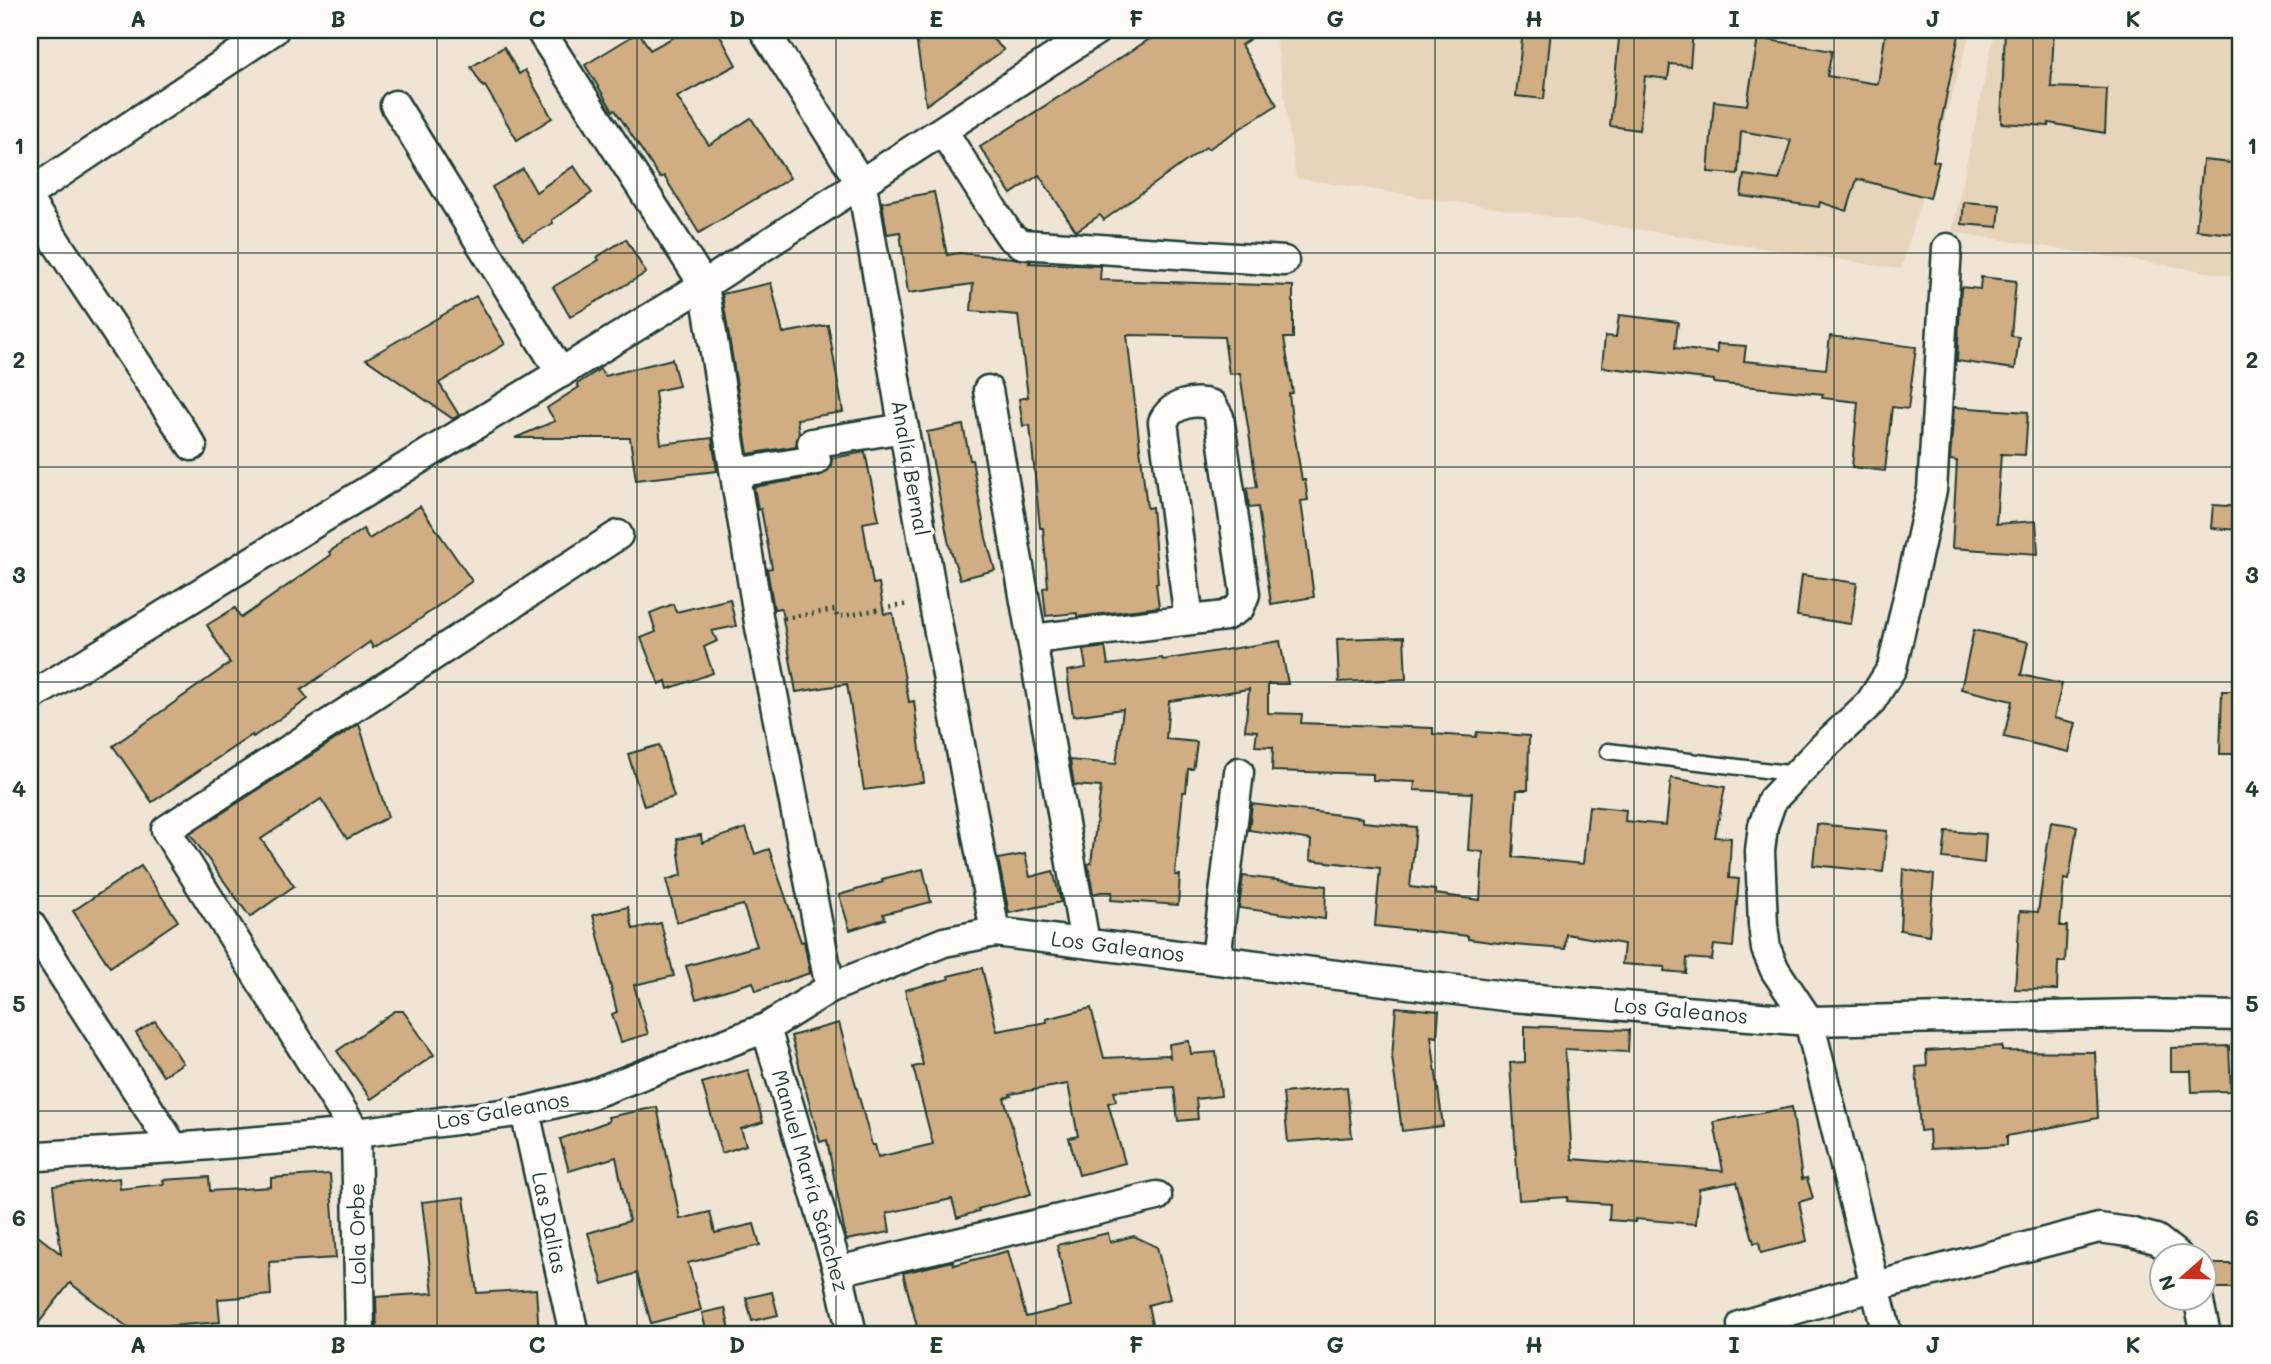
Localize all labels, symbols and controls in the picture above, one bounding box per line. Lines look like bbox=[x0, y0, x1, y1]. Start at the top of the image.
text: A bbox=[130, 3, 146, 33]
text: B bbox=[330, 3, 346, 33]
text: C bbox=[528, 3, 546, 33]
text: D bbox=[729, 3, 745, 33]
text: E bbox=[929, 3, 943, 33]
text: F bbox=[1129, 3, 1143, 33]
text: G bbox=[1326, 3, 1344, 33]
text: H bbox=[1525, 3, 1543, 33]
text: I bbox=[1728, 3, 1740, 33]
text: J bbox=[1925, 3, 1941, 33]
text: K bbox=[2125, 3, 2141, 33]
text: 1 bbox=[14, 130, 24, 160]
text: 1 bbox=[2247, 130, 2257, 160]
text: 2 bbox=[13, 344, 25, 374]
text: 2 bbox=[2246, 344, 2258, 374]
street label: Analía Bernal bbox=[886, 398, 937, 538]
text: 3 bbox=[12, 559, 26, 589]
text: 3 bbox=[2245, 559, 2259, 589]
text: 4 bbox=[12, 773, 26, 803]
text: 4 bbox=[2245, 773, 2259, 803]
street label: Los Galeanos bbox=[1050, 924, 1187, 967]
text: 5 bbox=[12, 988, 26, 1018]
text: 5 bbox=[2245, 988, 2259, 1018]
street label: Los Galeanos bbox=[1613, 990, 1749, 1029]
street label: Manuel María Sánchez bbox=[767, 1066, 856, 1295]
street label: Los Galeanos bbox=[434, 1085, 571, 1135]
street label: Las Dalias bbox=[526, 1169, 574, 1276]
street label: Lola Orbe bbox=[342, 1183, 371, 1285]
text: 6 bbox=[12, 1202, 26, 1232]
text: 6 bbox=[2245, 1202, 2259, 1232]
north arrow bbox=[2148, 1242, 2218, 1312]
text: N bbox=[2152, 1272, 2181, 1294]
text: A bbox=[130, 1329, 146, 1359]
text: B bbox=[330, 1329, 346, 1359]
text: C bbox=[528, 1329, 546, 1359]
text: D bbox=[729, 1329, 745, 1359]
text: E bbox=[929, 1329, 943, 1359]
text: F bbox=[1129, 1329, 1143, 1359]
text: G bbox=[1326, 1329, 1344, 1359]
text: H bbox=[1525, 1329, 1543, 1359]
text: I bbox=[1728, 1329, 1740, 1359]
text: J bbox=[1925, 1329, 1941, 1359]
text: K bbox=[2125, 1329, 2141, 1359]

